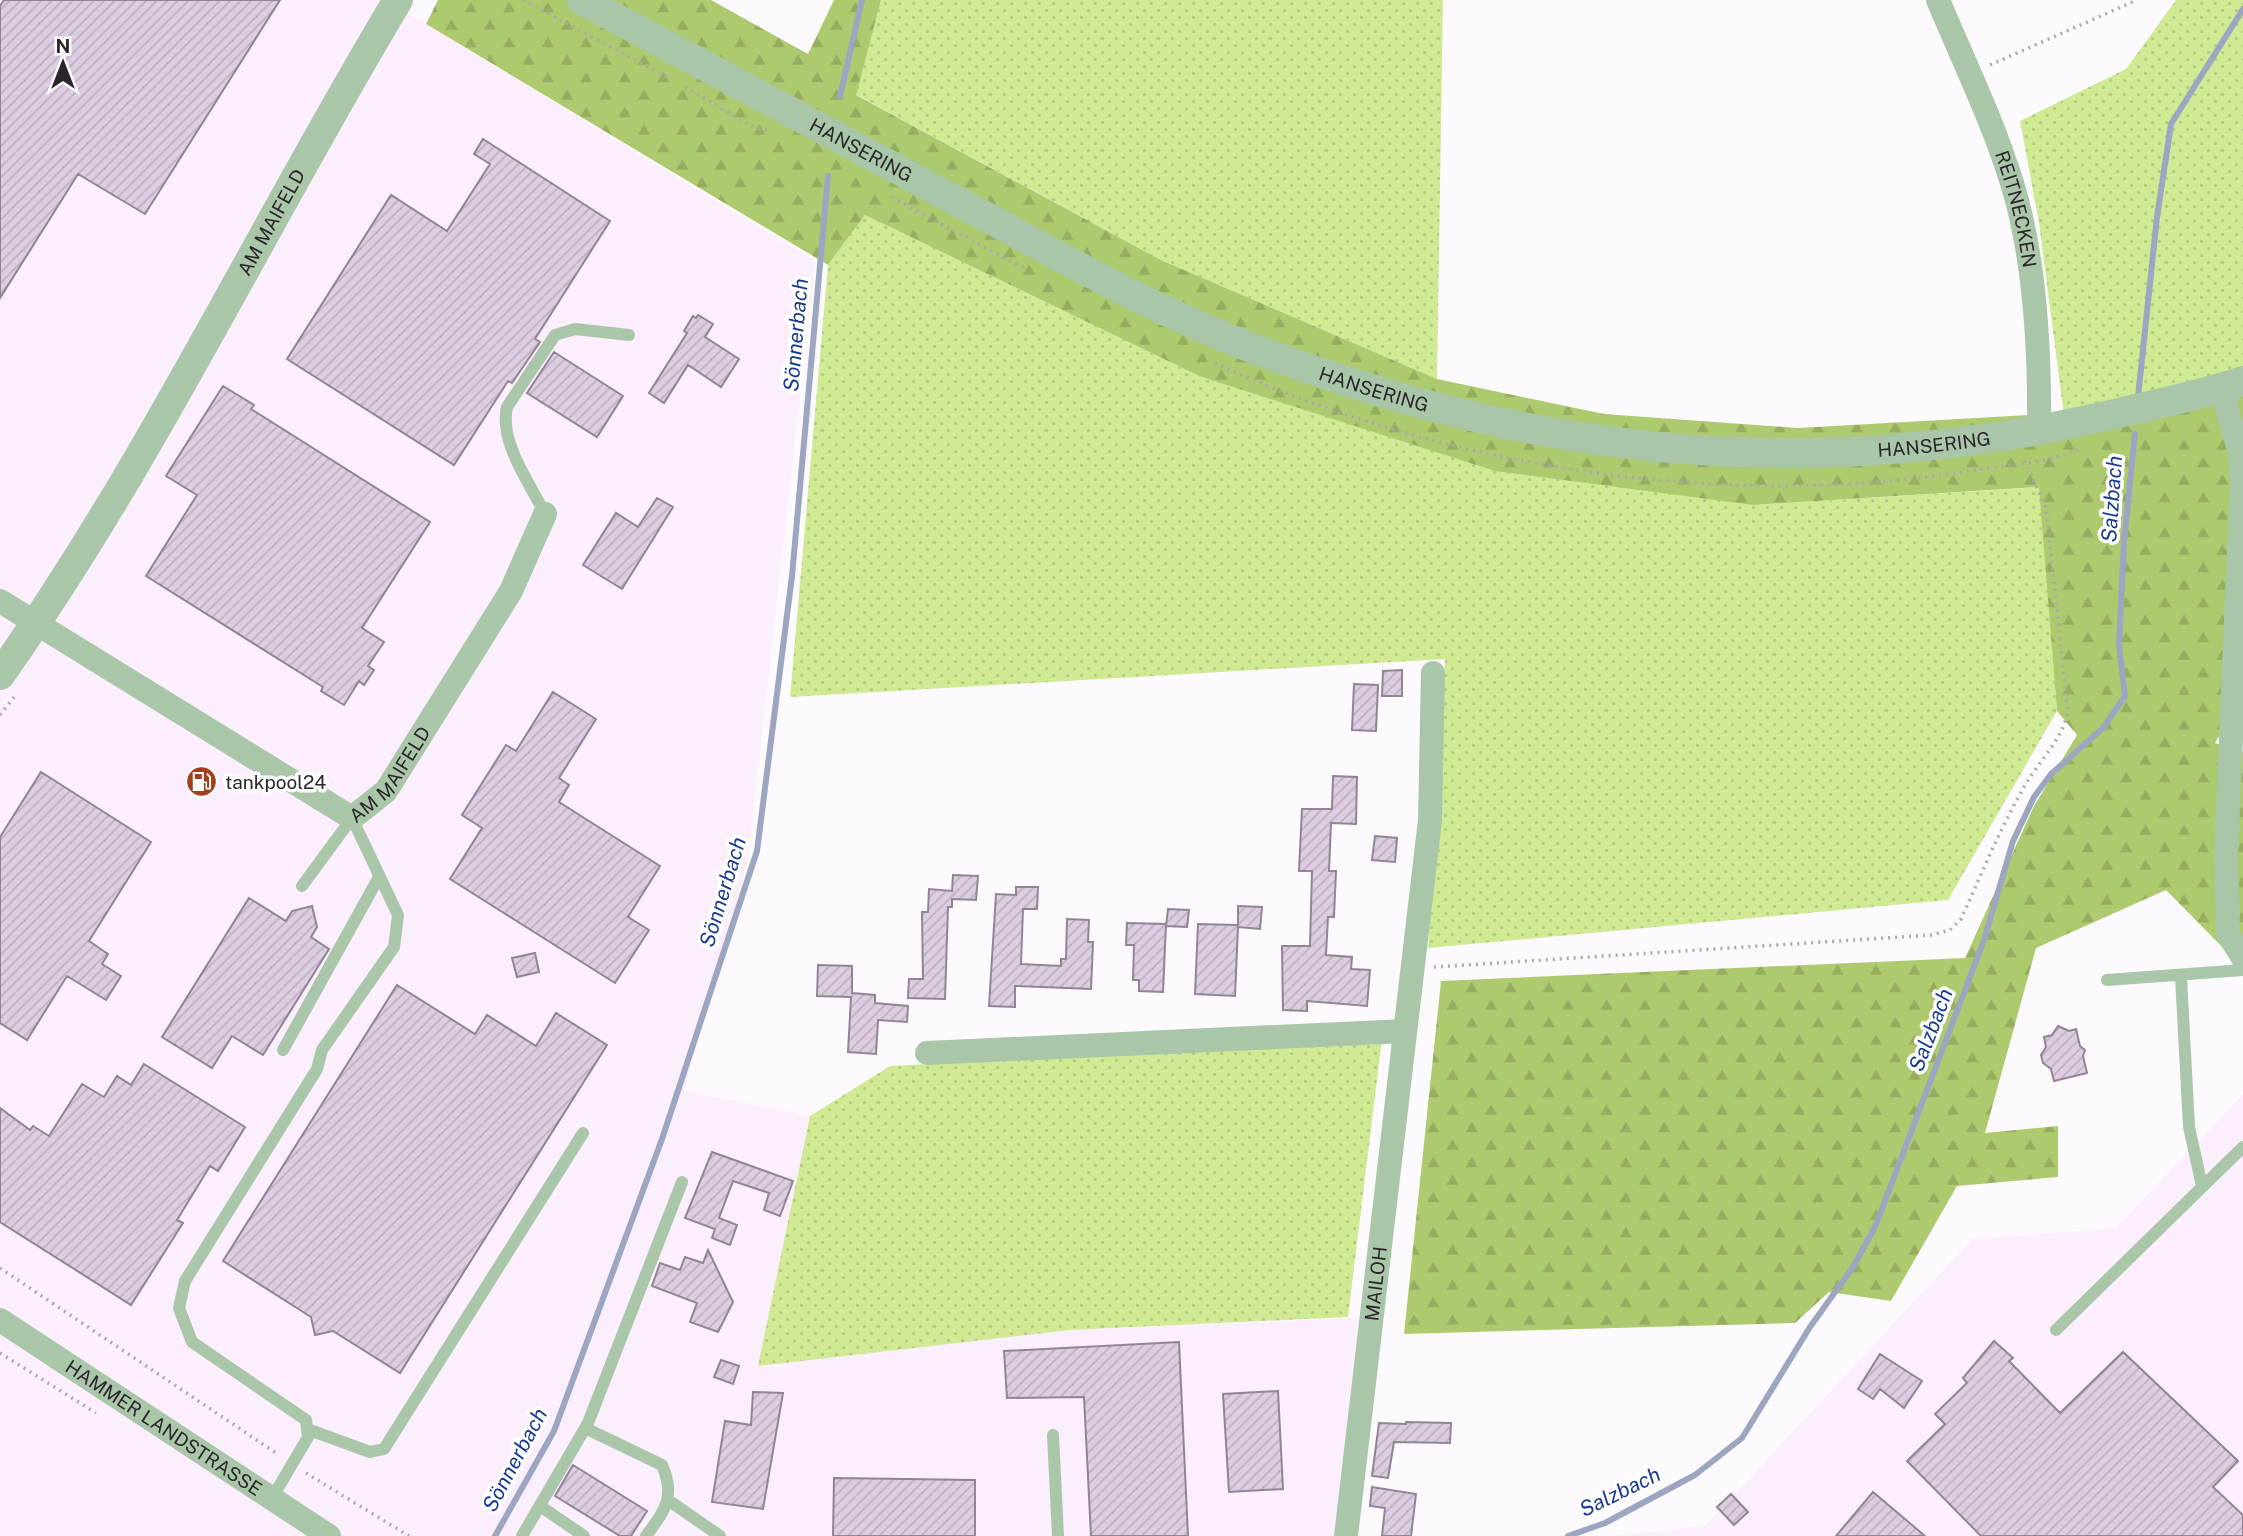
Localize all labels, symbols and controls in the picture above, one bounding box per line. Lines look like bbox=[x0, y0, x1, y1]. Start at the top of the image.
north arrow bbox=[28, 28, 98, 98]
text: N bbox=[56, 35, 70, 57]
street label: HANSERING bbox=[806, 113, 917, 186]
street label: REITNECKEN bbox=[1991, 148, 2041, 269]
street label: AM MAIFELD bbox=[233, 165, 309, 279]
water label: Sönnerbach bbox=[778, 277, 813, 393]
street label: HANSERING bbox=[1316, 362, 1431, 416]
street label: HANSERING bbox=[1877, 427, 1992, 461]
water label: Salzbach bbox=[2096, 455, 2127, 543]
street label: AM MAIFELD bbox=[345, 722, 435, 827]
fuel station icon: tankpool24 bbox=[185, 765, 219, 799]
place label: tankpool24 bbox=[225, 771, 326, 793]
water label: Sönnerbach bbox=[694, 834, 751, 950]
water label: Salzbach bbox=[1903, 985, 1958, 1075]
street label: MAILOH bbox=[1360, 1245, 1391, 1322]
street label: HAMMER LANDSTRASSE bbox=[61, 1355, 266, 1500]
water label: Sönnerbach bbox=[477, 1404, 552, 1516]
water label: Salzbach bbox=[1575, 1461, 1664, 1522]

